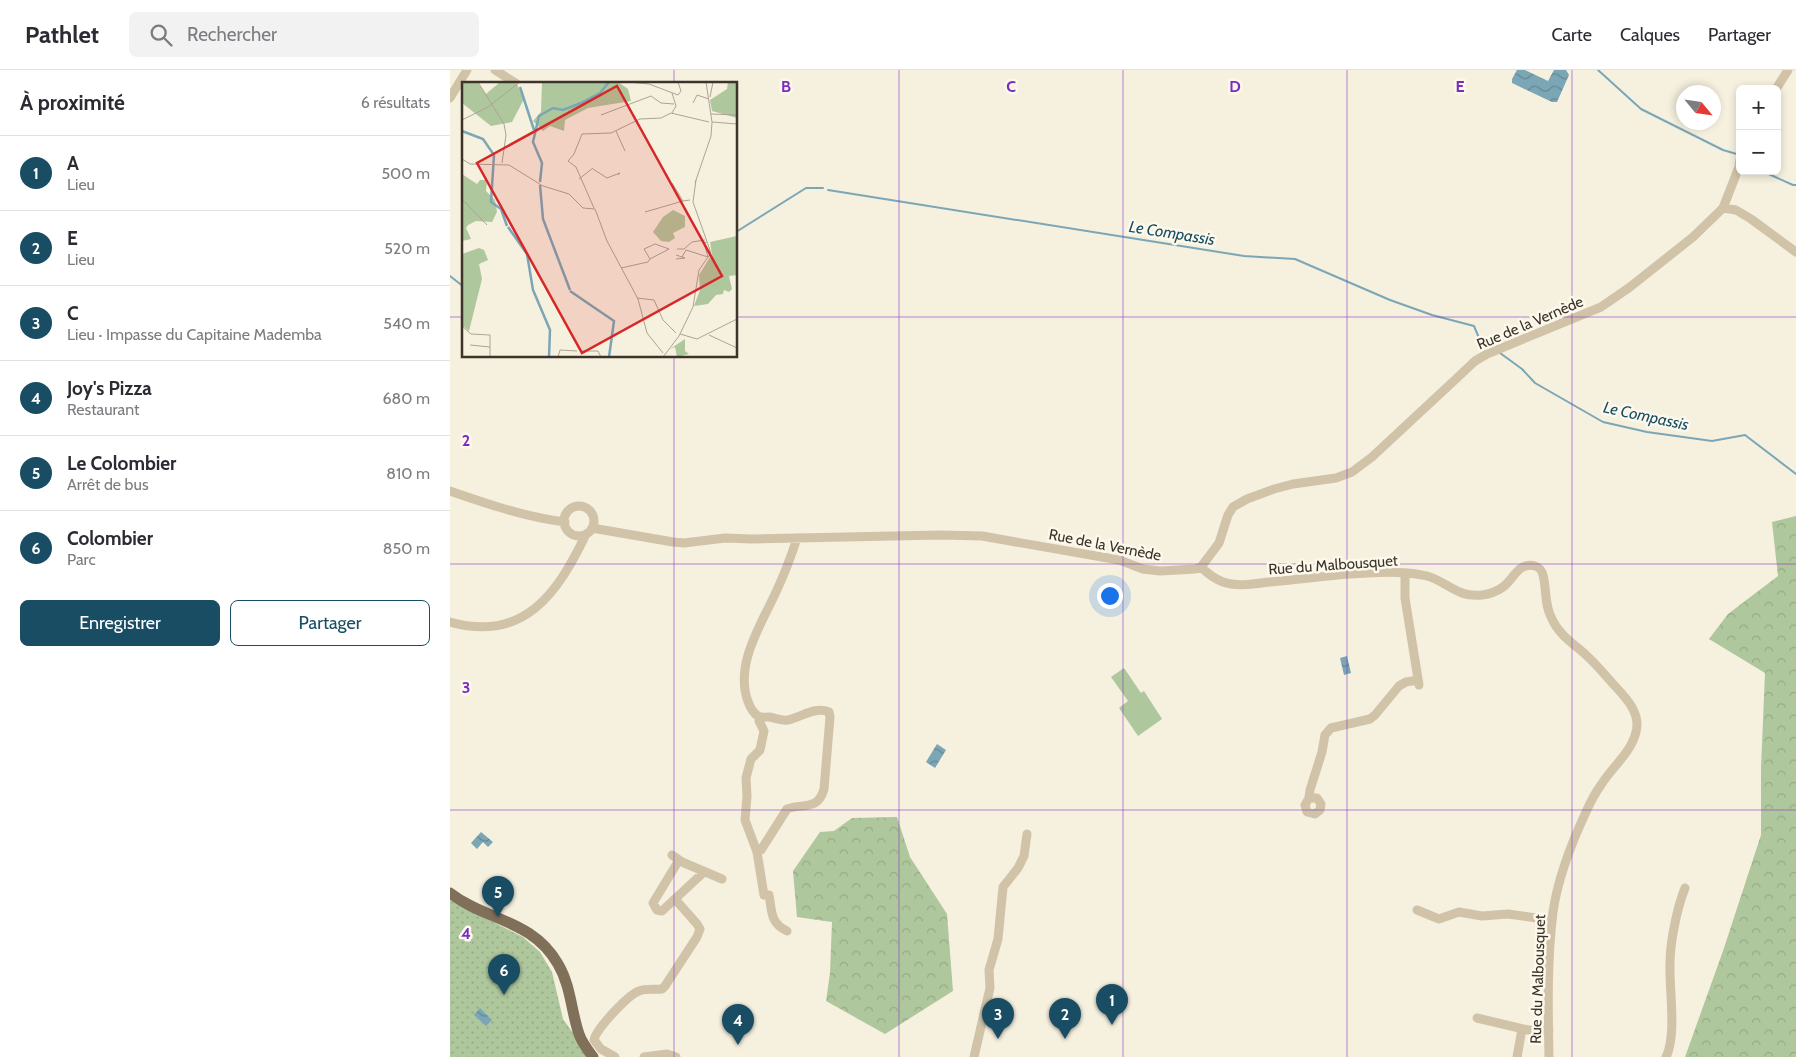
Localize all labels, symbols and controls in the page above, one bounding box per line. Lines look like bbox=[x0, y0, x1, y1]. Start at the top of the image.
search box bbox=[129, 12, 479, 57]
text: Pathlet bbox=[25, 20, 99, 49]
icon: search bbox=[147, 21, 175, 49]
text: Rechercher bbox=[187, 23, 277, 46]
text: Carte bbox=[1551, 24, 1592, 46]
text: Calques bbox=[1620, 24, 1680, 46]
text: Partager bbox=[1708, 24, 1771, 46]
text: B bbox=[781, 77, 791, 96]
text: C bbox=[1006, 77, 1016, 96]
text: D bbox=[1229, 77, 1241, 96]
text: E bbox=[1455, 77, 1465, 96]
inset map bbox=[462, 82, 738, 358]
north arrow bbox=[1676, 85, 1721, 130]
map controls bbox=[1736, 85, 1781, 175]
button: + bbox=[1736, 85, 1781, 130]
text: À proximité bbox=[20, 90, 125, 115]
text: 6 résultats bbox=[361, 93, 430, 112]
button: − bbox=[1736, 130, 1781, 175]
text: A bbox=[67, 152, 79, 175]
text: 1 bbox=[33, 164, 39, 183]
text: 500 m bbox=[381, 164, 430, 183]
text: Lieu bbox=[67, 175, 95, 194]
water label: Le Compassis bbox=[1128, 217, 1216, 249]
text: E bbox=[67, 227, 78, 250]
text: 2 bbox=[32, 239, 40, 258]
text: 520 m bbox=[384, 239, 430, 258]
text: Lieu bbox=[67, 250, 95, 269]
street label: Rue de la Vernède bbox=[1474, 292, 1586, 354]
text: C bbox=[67, 302, 79, 325]
text: 3 bbox=[32, 314, 40, 333]
text: 540 m bbox=[383, 314, 430, 333]
text: Lieu · Impasse du Capitaine Mademba bbox=[67, 325, 322, 344]
text: Joy's Pizza bbox=[67, 377, 152, 400]
text: 4 bbox=[31, 389, 41, 408]
text: 680 m bbox=[382, 389, 430, 408]
water label: Le Compassis bbox=[1602, 398, 1690, 434]
text: Restaurant bbox=[67, 400, 139, 419]
text: 2 bbox=[462, 431, 470, 450]
text: Le Colombier bbox=[67, 452, 176, 475]
text: 5 bbox=[32, 464, 40, 483]
text: 810 m bbox=[386, 464, 430, 483]
text: Arrêt de bus bbox=[67, 475, 149, 494]
street label: Rue de la Vernède bbox=[1047, 525, 1163, 565]
text: Colombier bbox=[67, 527, 153, 550]
text: 6 bbox=[32, 539, 41, 558]
text: 850 m bbox=[383, 539, 430, 558]
text: Parc bbox=[67, 550, 96, 569]
street label: Rue du Malbousquet bbox=[1268, 551, 1398, 579]
your location bbox=[1097, 583, 1123, 609]
button: Enregistrer bbox=[20, 600, 220, 646]
button: Partager bbox=[230, 600, 430, 646]
text: 3 bbox=[462, 678, 470, 697]
pin: 5 bbox=[482, 876, 514, 917]
street label: Rue du Malbousquet bbox=[1527, 914, 1549, 1044]
text: 4 bbox=[461, 924, 471, 943]
pin: 6 bbox=[488, 954, 520, 995]
pin: 1 bbox=[1096, 984, 1128, 1025]
pin: 3 bbox=[982, 998, 1014, 1039]
pin: 2 bbox=[1049, 998, 1081, 1039]
pin: 4 bbox=[722, 1004, 754, 1045]

